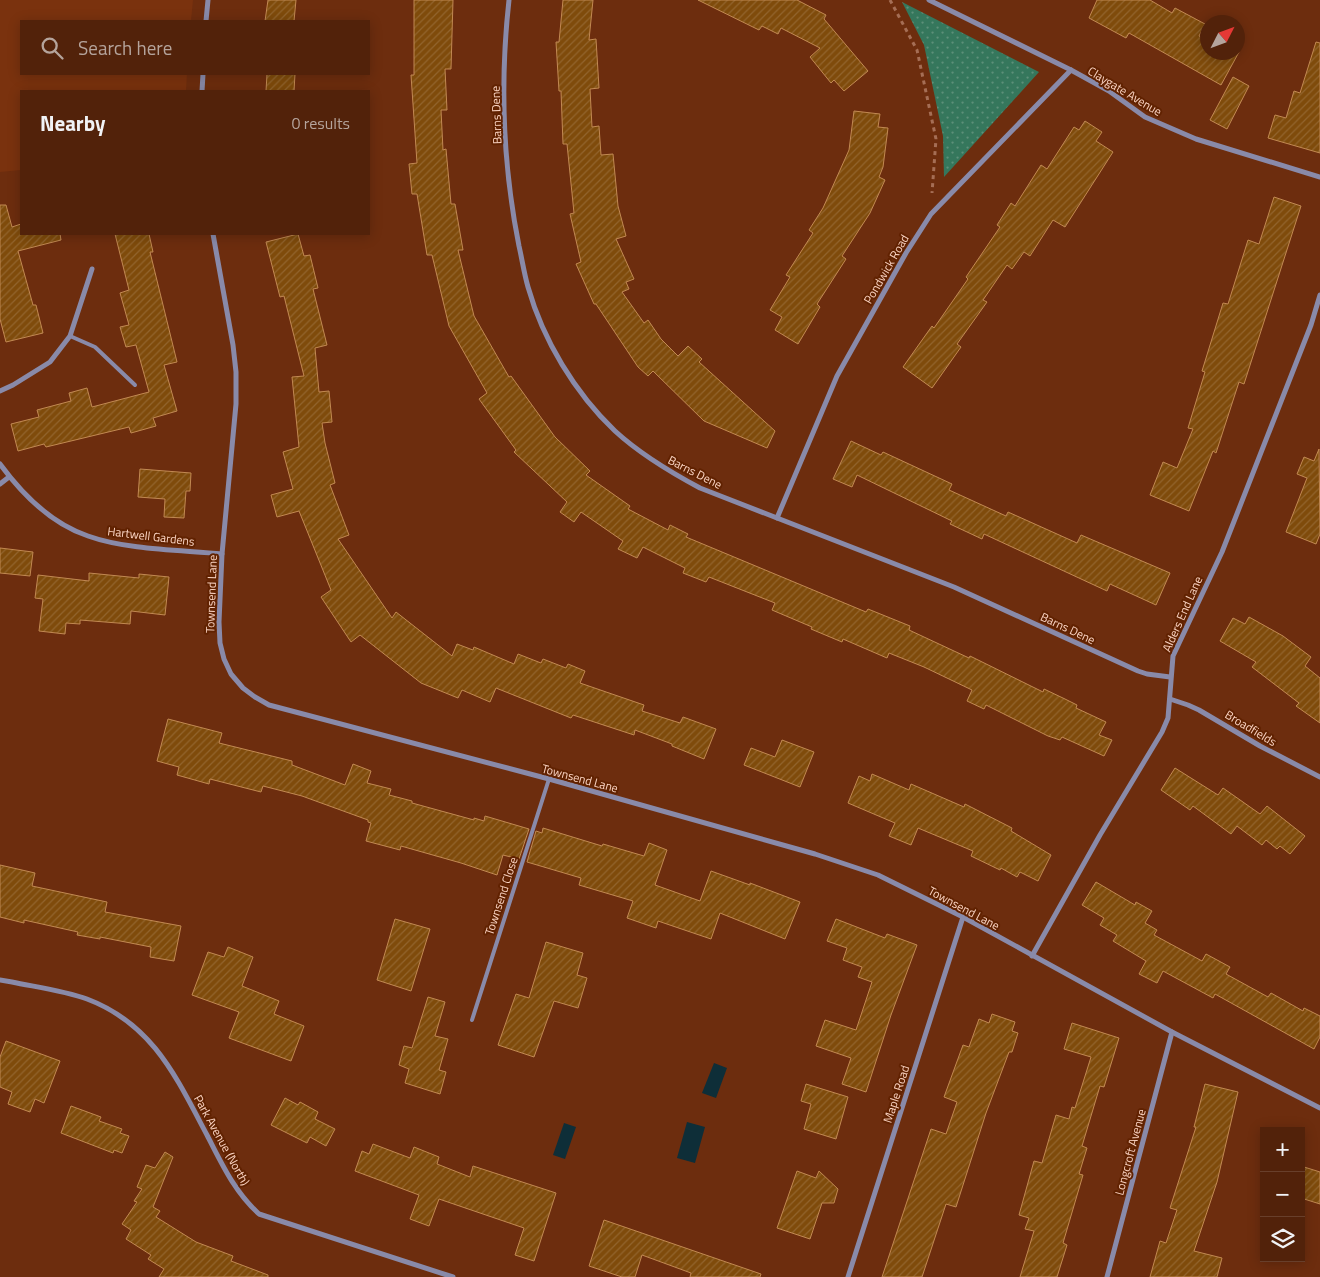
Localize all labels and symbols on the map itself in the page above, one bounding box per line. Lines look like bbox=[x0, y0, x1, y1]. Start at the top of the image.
north arrow bbox=[1200, 15, 1245, 60]
street label: Claygate Avenue bbox=[1084, 61, 1166, 121]
street label: Barns Dene bbox=[485, 85, 507, 145]
street label: Pondwick Road bbox=[858, 231, 914, 307]
street label: Barns Dene bbox=[665, 450, 725, 494]
street label: Hartwell Gardens bbox=[106, 521, 196, 551]
street label: Townsend Lane bbox=[200, 554, 222, 634]
street label: Alders End Lane bbox=[1157, 573, 1207, 655]
street label: Barns Dene bbox=[1037, 607, 1099, 649]
street label: Broadfields bbox=[1221, 705, 1281, 751]
street label: Townsend Lane bbox=[540, 759, 620, 797]
street label: Townsend Close bbox=[479, 854, 523, 938]
street label: Townsend Lane bbox=[925, 881, 1003, 935]
street label: Maple Road bbox=[878, 1063, 914, 1125]
street label: Park Avenue (North) bbox=[189, 1091, 255, 1189]
street label: Longcroft Avenue bbox=[1109, 1107, 1151, 1197]

